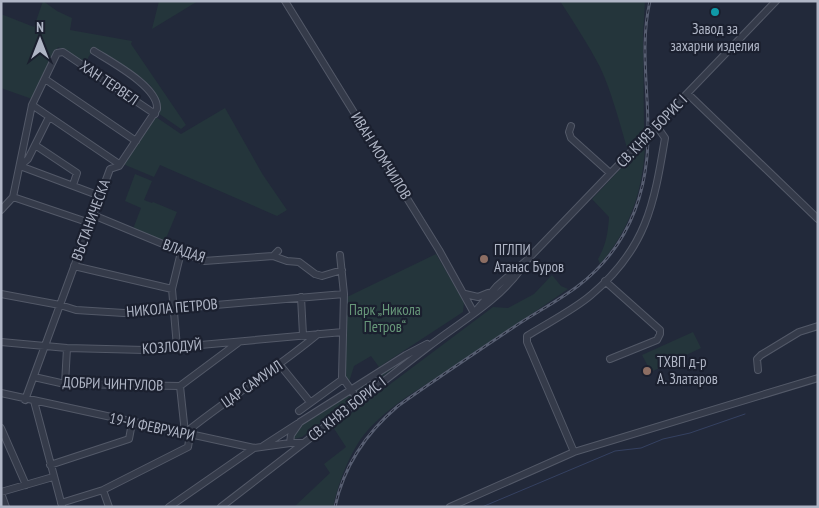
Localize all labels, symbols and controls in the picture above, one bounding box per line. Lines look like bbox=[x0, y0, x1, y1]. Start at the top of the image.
marker: Завод за захарни изделия bbox=[709, 6, 721, 18]
north arrow bbox=[15, 15, 65, 65]
text: N bbox=[36, 18, 44, 36]
place label: Завод за захарни изделия bbox=[670, 19, 760, 55]
street label: ХАН ТЕРВЕЛ bbox=[77, 56, 142, 109]
street label: СВ. КНЯЗ БОРИС I bbox=[612, 90, 691, 171]
street label: ИВАН МОМЧИЛОВ bbox=[347, 109, 416, 203]
street label: ВЪСТАНИЧЕСКА bbox=[67, 176, 114, 263]
street label: ВЛАДАЯ bbox=[160, 234, 208, 267]
place label: ПГЛПИ Атанас Буров bbox=[494, 240, 564, 276]
marker: ПГЛПИ Атанас Буров bbox=[478, 253, 490, 265]
street label: НИКОЛА ПЕТРОВ bbox=[125, 294, 219, 321]
park label: Парк „Никола Петров“ bbox=[349, 300, 421, 336]
street label: КОЗЛОДУЙ bbox=[141, 335, 203, 358]
place label: ТХВП д-р А. Златаров bbox=[657, 352, 718, 388]
street label: ЦАР САМУИЛ bbox=[217, 356, 286, 412]
marker: ТХВП д-р А. Златаров bbox=[641, 365, 653, 377]
street label: ДОБРИ ЧИНТУЛОВ bbox=[62, 372, 164, 395]
street label: СВ. КНЯЗ БОРИС I bbox=[304, 372, 389, 445]
street label: 19-И ФЕВРУАРИ bbox=[108, 408, 197, 445]

